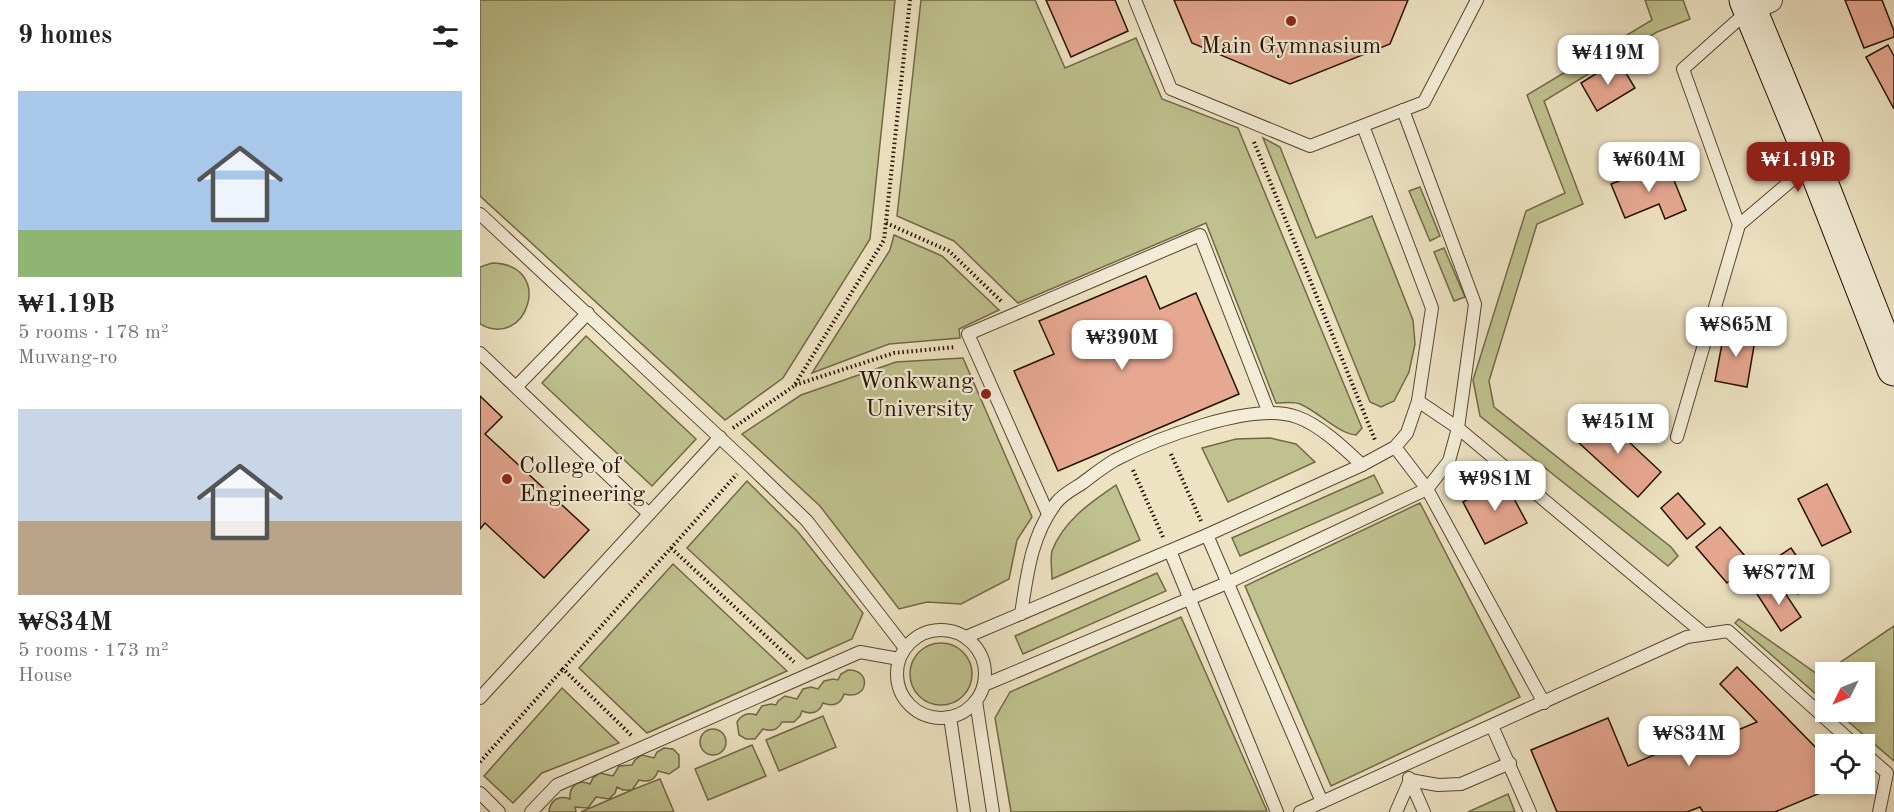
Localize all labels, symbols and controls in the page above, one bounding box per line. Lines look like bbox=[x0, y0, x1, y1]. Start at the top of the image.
marker: Main Gymnasium bbox=[1284, 14, 1298, 28]
icon: filters bbox=[429, 20, 462, 53]
text: 9 homes bbox=[18, 23, 112, 49]
place label: Main Gymnasium bbox=[1201, 35, 1381, 59]
pin: ₩419M bbox=[1566, 35, 1650, 86]
text: ₩419M bbox=[1572, 44, 1644, 64]
icon: home bbox=[186, 130, 294, 238]
pin: ₩604M bbox=[1607, 142, 1691, 193]
pin: ₩1.19B bbox=[1749, 142, 1847, 193]
text: ₩604M bbox=[1613, 151, 1685, 171]
text: ₩1.19B bbox=[1761, 151, 1835, 171]
text: ₩1.19B bbox=[18, 292, 115, 318]
pin: ₩865M bbox=[1694, 307, 1778, 358]
text: ₩865M bbox=[1700, 316, 1772, 336]
pin: ₩390M bbox=[1080, 320, 1164, 371]
text: 5 rooms · 178 m² bbox=[18, 323, 168, 343]
text: ₩390M bbox=[1086, 329, 1158, 349]
text: Muwang-ro bbox=[18, 348, 117, 368]
place label: Wonkwang University bbox=[858, 370, 974, 422]
marker: Wonkwang University bbox=[979, 387, 993, 401]
pin: ₩451M bbox=[1576, 404, 1660, 455]
text: ₩451M bbox=[1582, 413, 1654, 433]
icon: home bbox=[186, 448, 294, 556]
place label: College of Engineering bbox=[519, 455, 645, 507]
pin: ₩981M bbox=[1453, 461, 1537, 512]
text: ₩981M bbox=[1459, 470, 1531, 490]
marker: College of Engineering bbox=[500, 472, 514, 486]
pin: ₩877M bbox=[1737, 555, 1821, 606]
text: ₩877M bbox=[1743, 564, 1815, 584]
text: ₩834M bbox=[18, 610, 112, 636]
text: 5 rooms · 173 m² bbox=[18, 641, 168, 661]
north arrow bbox=[1815, 662, 1875, 722]
map controls bbox=[1815, 662, 1875, 794]
text: House bbox=[18, 666, 72, 686]
pin: ₩834M bbox=[1647, 716, 1731, 767]
text: ₩834M bbox=[1653, 725, 1725, 745]
button: locate bbox=[1815, 734, 1875, 794]

